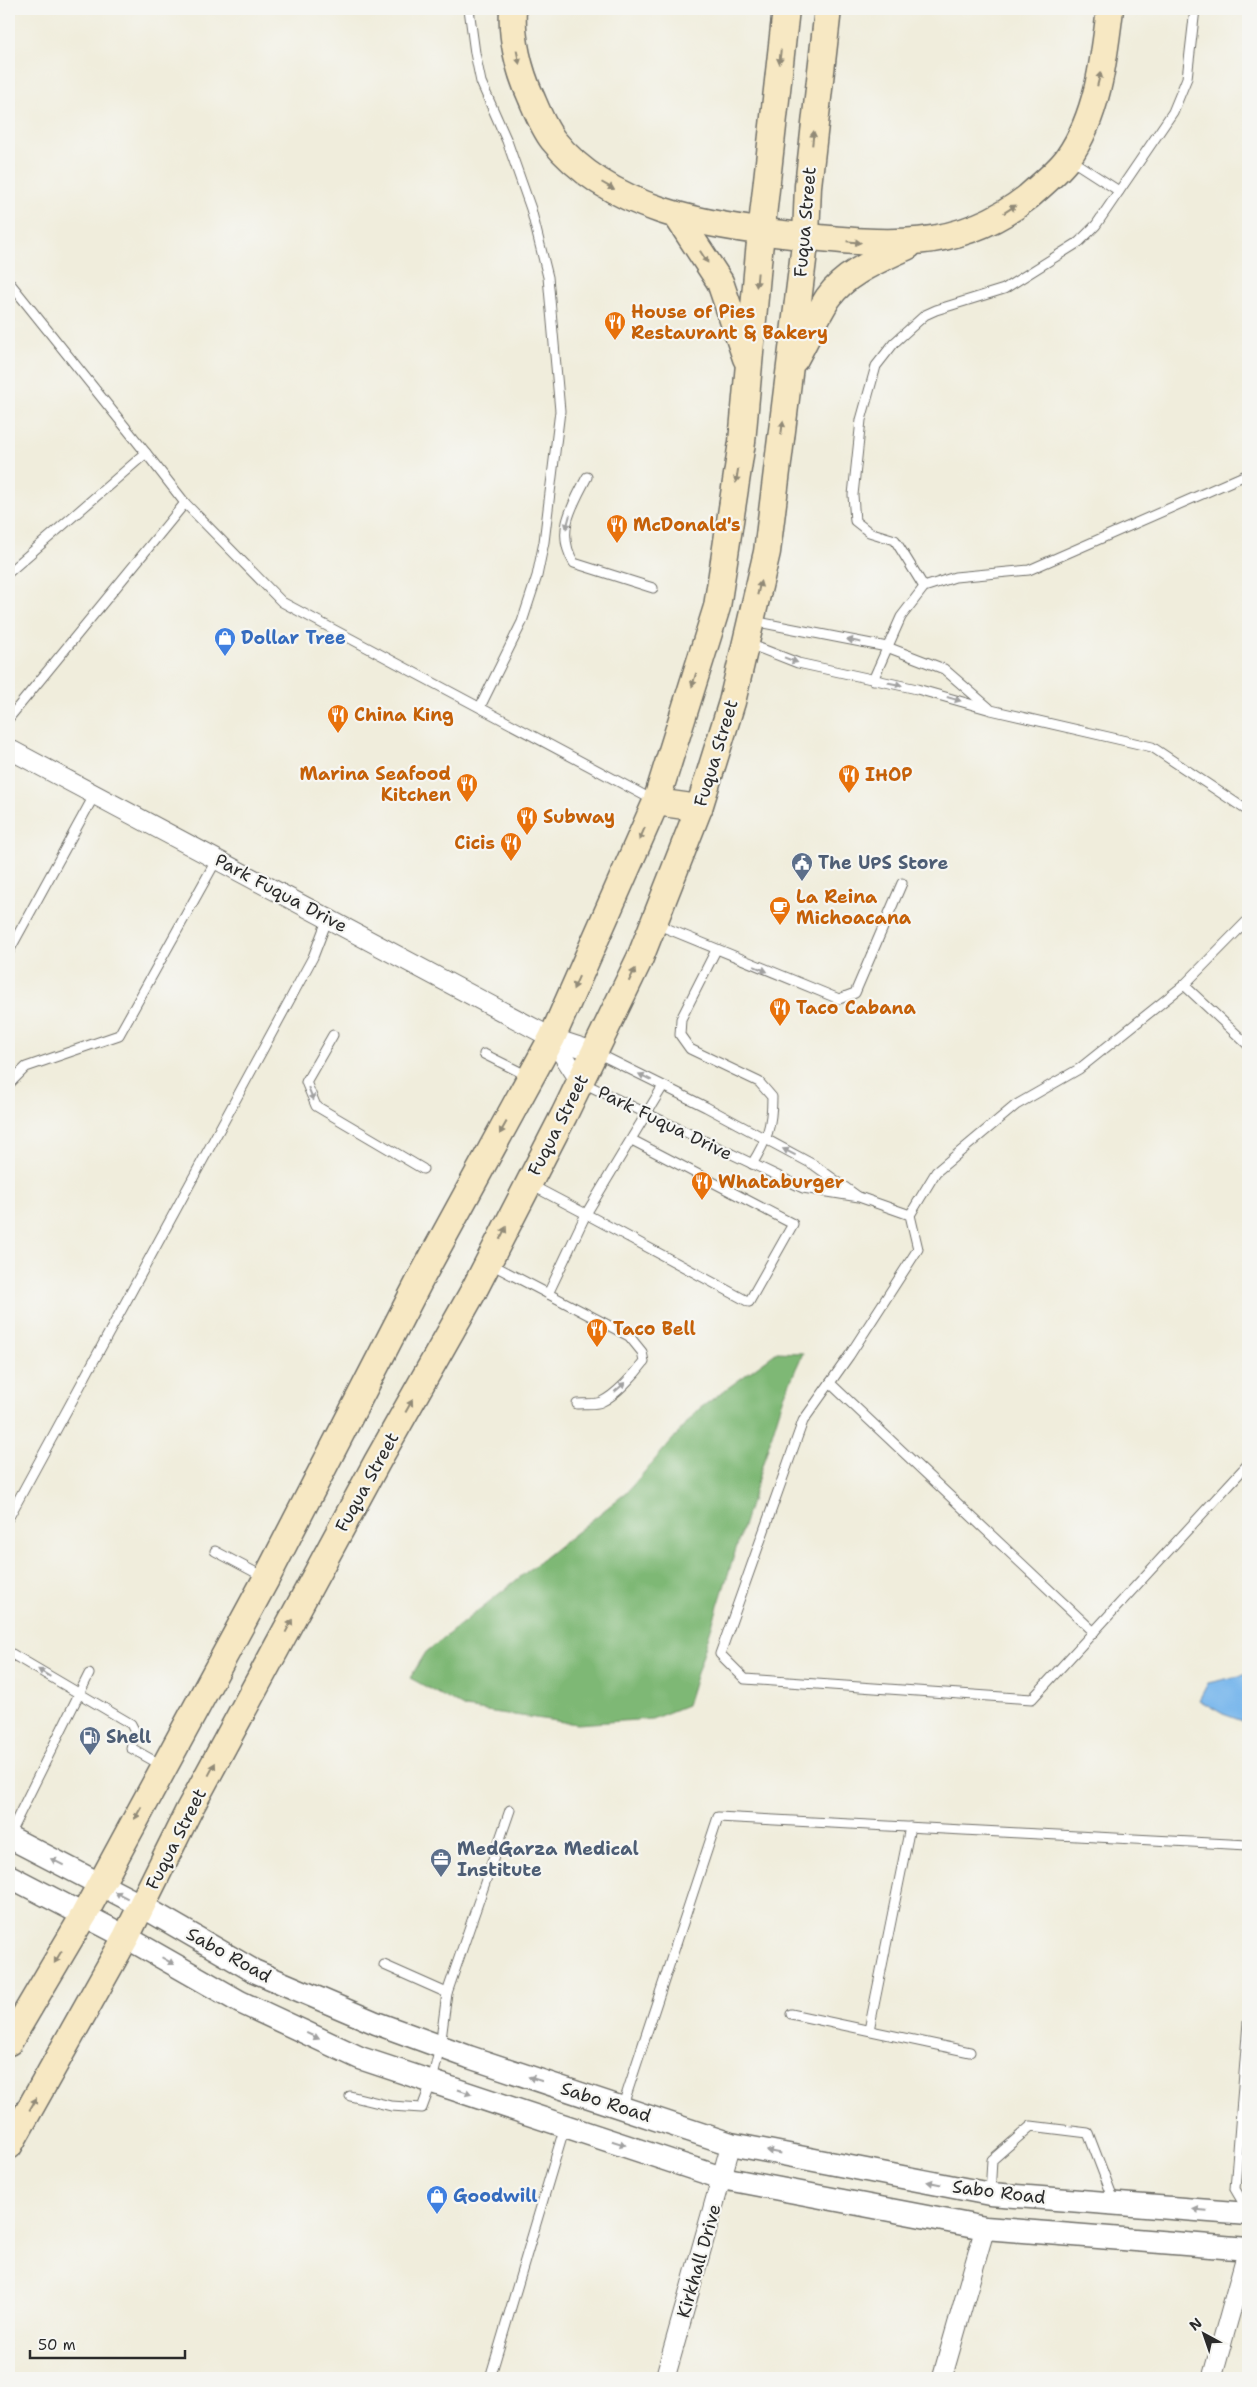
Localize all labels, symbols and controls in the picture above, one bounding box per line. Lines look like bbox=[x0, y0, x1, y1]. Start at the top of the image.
one-way arrow bbox=[514, 49, 522, 65]
one-way arrow bbox=[776, 50, 784, 66]
one-way arrow bbox=[1095, 72, 1103, 87]
one-way arrow bbox=[810, 129, 818, 145]
street label: Fuqua Street bbox=[788, 166, 822, 278]
one-way arrow bbox=[600, 182, 615, 190]
one-way arrow bbox=[1003, 205, 1017, 214]
one-way arrow bbox=[847, 238, 863, 246]
one-way arrow bbox=[699, 250, 709, 263]
one-way arrow bbox=[753, 272, 761, 288]
place label: House of Pies Restaurant & Bakery bbox=[631, 300, 828, 345]
restaurant icon: House of Pies Restaurant & Bakery bbox=[603, 310, 627, 341]
one-way arrow bbox=[778, 419, 786, 435]
one-way arrow bbox=[733, 469, 741, 485]
restaurant icon: McDonald's bbox=[605, 513, 629, 544]
place label: McDonald's bbox=[633, 513, 740, 537]
one-way arrow bbox=[563, 514, 571, 529]
one-way arrow bbox=[755, 581, 763, 596]
shop icon: Dollar Tree bbox=[213, 626, 237, 657]
place label: Dollar Tree bbox=[241, 626, 346, 650]
one-way arrow bbox=[845, 636, 861, 644]
one-way arrow bbox=[784, 657, 799, 664]
one-way arrow bbox=[689, 673, 697, 688]
one-way arrow bbox=[887, 681, 903, 689]
street label: Fuqua Street bbox=[688, 696, 744, 809]
one-way arrow bbox=[946, 696, 961, 704]
restaurant icon: China King bbox=[326, 703, 350, 734]
place label: China King bbox=[354, 703, 454, 727]
place label: Marina Seafood Kitchen bbox=[300, 762, 451, 807]
restaurant icon: IHOP bbox=[837, 763, 861, 794]
place label: IHOP bbox=[865, 763, 913, 787]
restaurant icon: Marina Seafood Kitchen bbox=[455, 772, 479, 803]
restaurant icon: Subway bbox=[515, 805, 539, 836]
place label: Subway bbox=[543, 805, 615, 829]
one-way arrow bbox=[637, 827, 645, 841]
place label: Cicis bbox=[454, 831, 495, 855]
restaurant icon: Cicis bbox=[499, 831, 523, 862]
street label: Park Fuqua Drive bbox=[211, 848, 351, 938]
public building icon: The UPS Store bbox=[790, 851, 814, 882]
place label: The UPS Store bbox=[818, 851, 948, 875]
place label: La Reina Michoacana bbox=[796, 885, 912, 930]
cafe icon: La Reina Michoacana bbox=[768, 895, 792, 926]
one-way arrow bbox=[754, 965, 768, 973]
one-way arrow bbox=[628, 968, 636, 982]
one-way arrow bbox=[572, 976, 580, 990]
restaurant icon: Taco Cabana bbox=[768, 996, 792, 1027]
place label: Taco Cabana bbox=[796, 996, 916, 1020]
street label: Fuqua Street bbox=[522, 1070, 594, 1180]
one-way arrow bbox=[638, 1073, 652, 1081]
street label: Park Fuqua Drive bbox=[594, 1080, 736, 1166]
one-way arrow bbox=[307, 1087, 315, 1101]
one-way arrow bbox=[499, 1120, 507, 1135]
one-way arrow bbox=[782, 1148, 796, 1156]
restaurant icon: Whataburger bbox=[690, 1170, 714, 1201]
place label: Whataburger bbox=[718, 1170, 845, 1194]
one-way arrow bbox=[500, 1226, 508, 1240]
restaurant icon: Taco Bell bbox=[585, 1317, 609, 1348]
place label: Taco Bell bbox=[613, 1317, 696, 1341]
one-way arrow bbox=[614, 1381, 627, 1392]
one-way arrow bbox=[405, 1399, 413, 1414]
street label: Fuqua Street bbox=[330, 1428, 404, 1536]
one-way arrow bbox=[285, 1618, 293, 1633]
one-way arrow bbox=[38, 1669, 51, 1678]
fuel station icon: Shell bbox=[78, 1725, 102, 1756]
place label: Shell bbox=[106, 1725, 151, 1749]
one-way arrow bbox=[208, 1761, 216, 1776]
street label: Fuqua Street bbox=[140, 1784, 212, 1894]
one-way arrow bbox=[134, 1807, 143, 1820]
place label: MedGarza Medical Institute bbox=[457, 1837, 639, 1882]
office icon: MedGarza Medical Institute bbox=[429, 1847, 453, 1878]
one-way arrow bbox=[49, 1858, 64, 1866]
one-way arrow bbox=[114, 1891, 128, 1899]
street label: Sabo Road bbox=[182, 1922, 276, 1988]
one-way arrow bbox=[54, 1950, 63, 1963]
one-way arrow bbox=[161, 1957, 176, 1965]
one-way arrow bbox=[306, 2032, 320, 2040]
one-way arrow bbox=[528, 2075, 543, 2083]
street label: Sabo Road bbox=[558, 2076, 654, 2128]
one-way arrow bbox=[457, 2089, 472, 2096]
one-way arrow bbox=[28, 2097, 37, 2110]
one-way arrow bbox=[612, 2140, 627, 2148]
one-way arrow bbox=[767, 2148, 782, 2156]
street label: Sabo Road bbox=[951, 2174, 1047, 2210]
one-way arrow bbox=[926, 2179, 941, 2187]
shop icon: Goodwill bbox=[425, 2184, 449, 2215]
place label: Goodwill bbox=[453, 2184, 537, 2208]
street label: Kirkhall Drive bbox=[671, 2201, 727, 2321]
one-way arrow bbox=[1191, 2206, 1207, 2214]
north arrow bbox=[1180, 2310, 1230, 2360]
text: N bbox=[1186, 2314, 1206, 2335]
scale bar bbox=[30, 2327, 185, 2359]
text: 50 m bbox=[38, 2335, 76, 2355]

